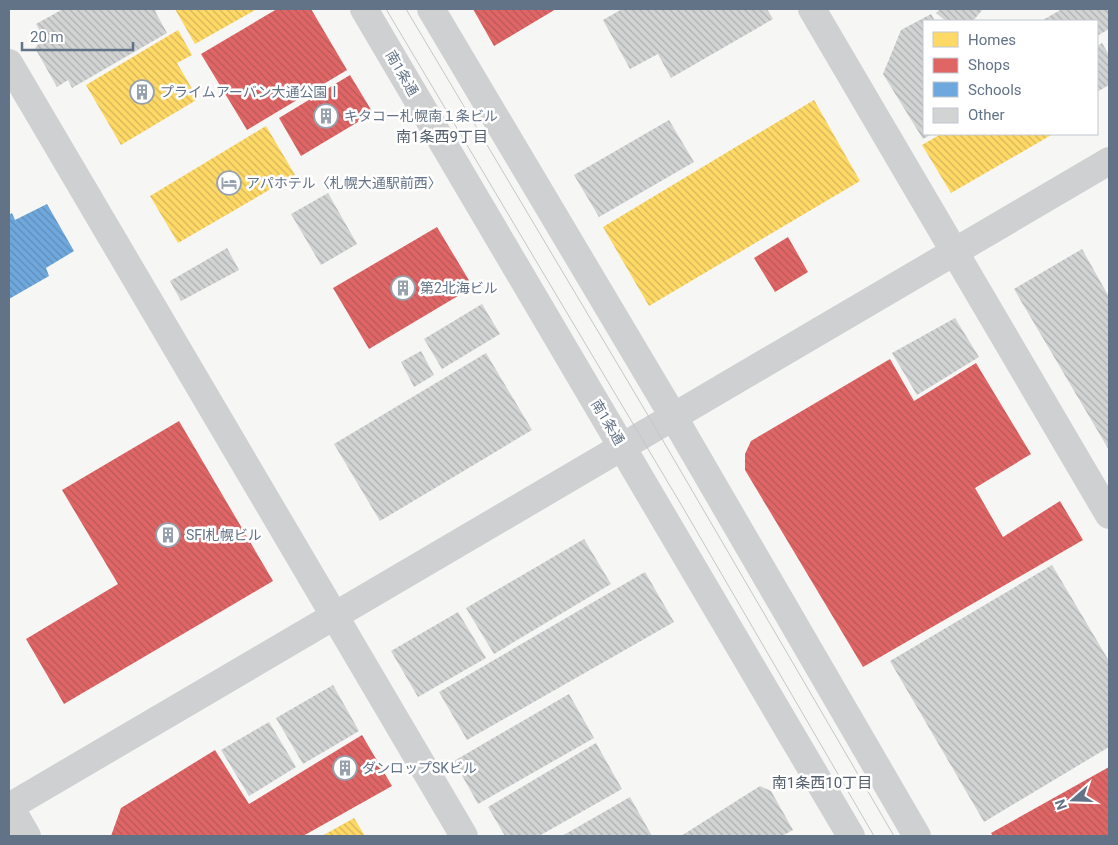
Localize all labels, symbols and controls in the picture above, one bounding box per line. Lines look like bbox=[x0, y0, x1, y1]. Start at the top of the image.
scale bar bbox=[22, 20, 134, 52]
legend bbox=[923, 20, 1098, 135]
text: 20 m bbox=[30, 28, 64, 46]
text: Homes bbox=[968, 31, 1016, 49]
street label: 南1条通 bbox=[383, 47, 421, 99]
text: Shops bbox=[968, 56, 1010, 74]
building icon: プライムアーバン大通公園Ⅰ bbox=[129, 79, 155, 105]
text: Schools bbox=[968, 81, 1022, 99]
place label: プライムアーバン大通公園Ⅰ bbox=[160, 84, 341, 100]
building icon: キタコー札幌南１条ビル bbox=[313, 103, 339, 129]
text: Other bbox=[968, 106, 1005, 124]
place label: キタコー札幌南１条ビル bbox=[344, 108, 498, 124]
district label: 南1条西9丁目 bbox=[396, 128, 488, 146]
hotel icon: アパホテル〈札幌大通駅前西〉 bbox=[216, 170, 242, 196]
place label: アパホテル〈札幌大通駅前西〉 bbox=[246, 175, 442, 191]
building icon: 第2北海ビル bbox=[390, 275, 416, 301]
place label: 第2北海ビル bbox=[420, 280, 498, 296]
street label: 南1条通 bbox=[588, 397, 628, 447]
building icon: SFI札幌ビル bbox=[155, 522, 181, 548]
place label: SFI札幌ビル bbox=[186, 527, 262, 543]
building icon: ダンロップSKビル bbox=[332, 755, 358, 781]
place label: ダンロップSKビル bbox=[362, 760, 477, 776]
district label: 南1条西10丁目 bbox=[772, 774, 872, 792]
north arrow bbox=[1048, 775, 1098, 825]
text: N bbox=[1052, 797, 1070, 812]

